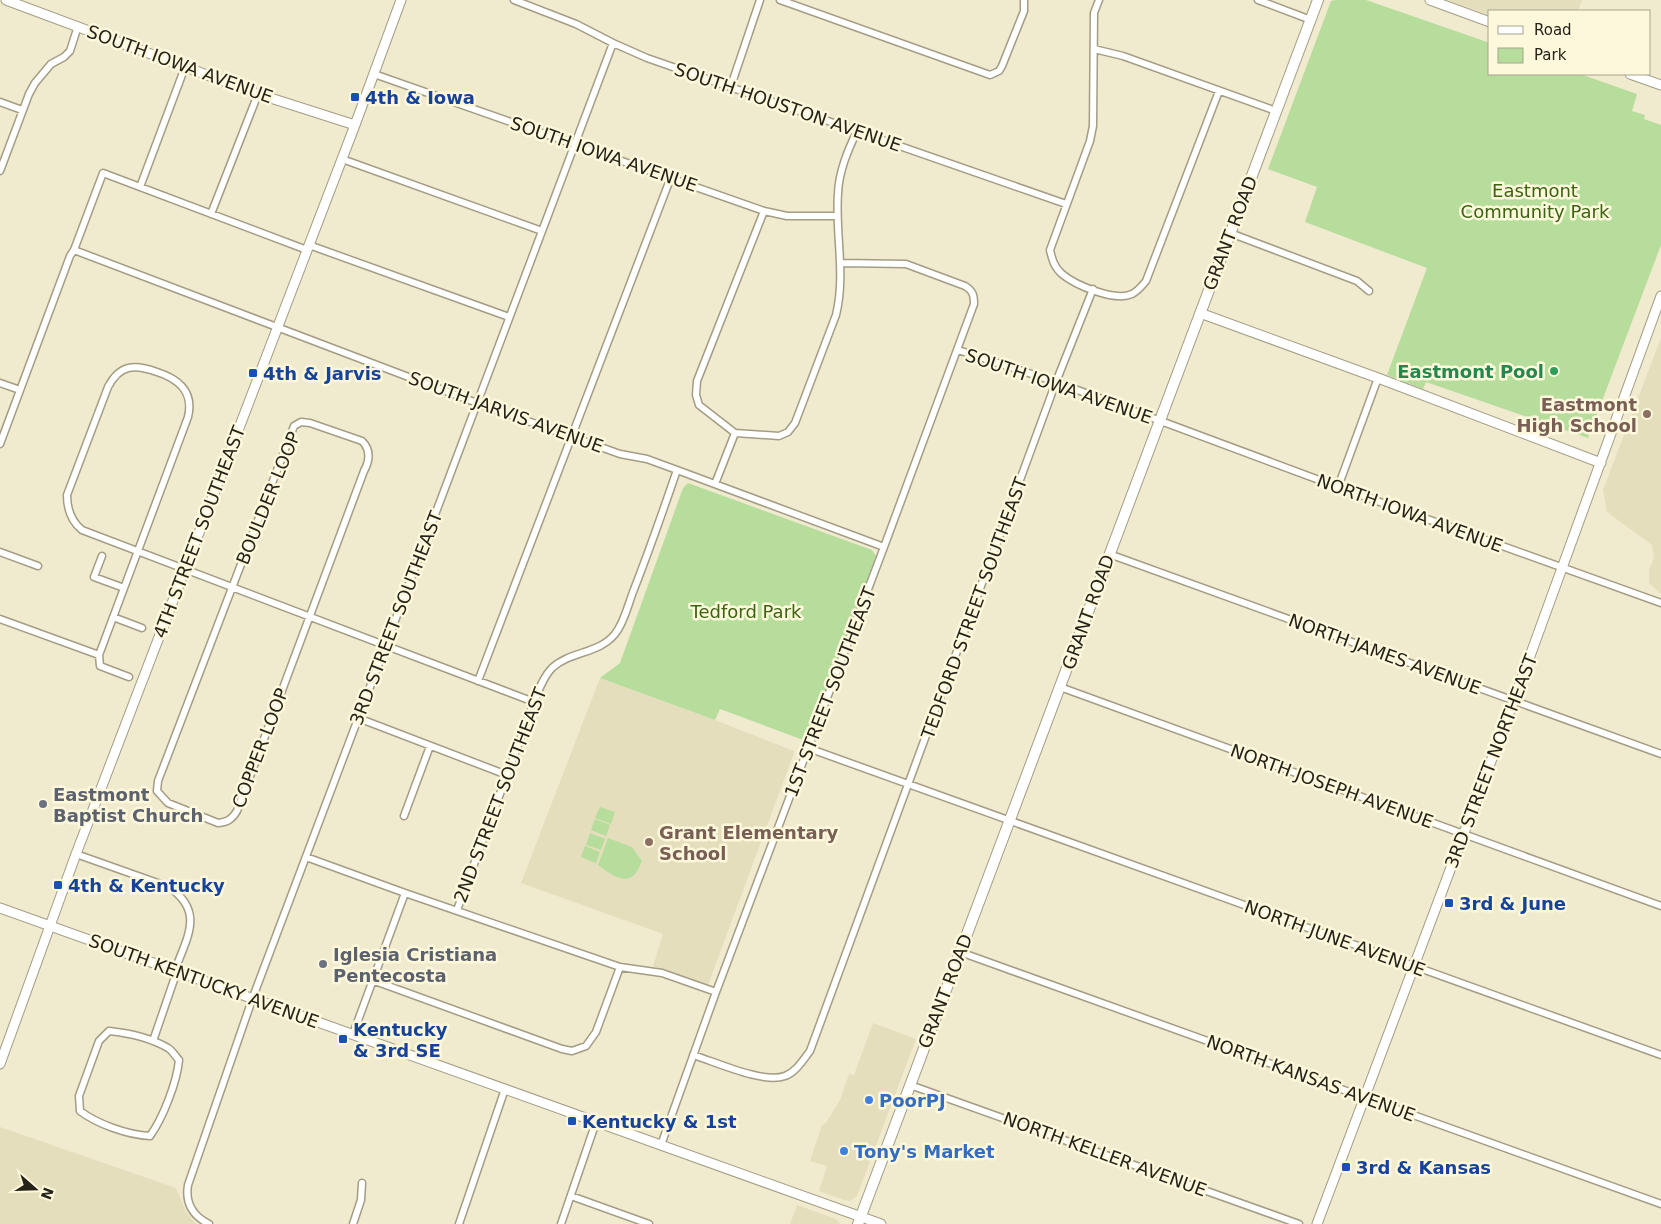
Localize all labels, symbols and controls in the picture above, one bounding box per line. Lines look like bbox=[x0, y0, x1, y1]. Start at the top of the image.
legend bbox=[1488, 10, 1651, 75]
street label: SOUTH IOWA AVENUE bbox=[84, 21, 276, 107]
text: Road bbox=[1534, 21, 1572, 39]
text: Park bbox=[1534, 46, 1567, 64]
street label: SOUTH HOUSTON AVENUE bbox=[672, 58, 904, 156]
place label: 4th & Iowa bbox=[365, 87, 475, 108]
marker: 4th & Iowa bbox=[349, 91, 361, 103]
street label: SOUTH IOWA AVENUE bbox=[508, 112, 700, 196]
street label: GRANT ROAD bbox=[1199, 173, 1261, 293]
park label: Eastmont Community Park bbox=[1461, 180, 1610, 222]
street label: SOUTH IOWA AVENUE bbox=[963, 344, 1155, 428]
place label: Eastmont Pool bbox=[1397, 361, 1544, 382]
place label: 4th & Jarvis bbox=[263, 363, 382, 384]
marker: Eastmont Pool bbox=[1548, 365, 1560, 377]
marker: 4th & Jarvis bbox=[247, 367, 259, 379]
street label: SOUTH JARVIS AVENUE bbox=[406, 367, 606, 457]
place label: Eastmont High School bbox=[1516, 394, 1637, 436]
marker: Eastmont High School bbox=[1641, 408, 1653, 420]
street label: 4TH STREET SOUTHEAST bbox=[149, 422, 250, 641]
street label: BOULDER LOOP bbox=[232, 428, 304, 568]
street label: NORTH IOWA AVENUE bbox=[1314, 470, 1506, 556]
street label: TEDFORD STREET SOUTHEAST bbox=[916, 473, 1032, 743]
street label: 3RD STREET SOUTHEAST bbox=[345, 507, 447, 728]
street label: GRANT ROAD bbox=[1057, 552, 1119, 672]
street label: 1ST STREET SOUTHEAST bbox=[780, 583, 880, 800]
park label: Tedford Park bbox=[690, 601, 802, 622]
street label: NORTH JAMES AVENUE bbox=[1286, 609, 1484, 699]
street label: 3RD STREET NORTHEAST bbox=[1440, 650, 1542, 871]
street label: 2ND STREET SOUTHEAST bbox=[449, 684, 551, 905]
street label: COPPER LOOP bbox=[228, 685, 293, 811]
street label: NORTH JOSEPH AVENUE bbox=[1228, 739, 1436, 833]
place label: Eastmont Baptist Church bbox=[53, 784, 203, 826]
marker: Eastmont Baptist Church bbox=[37, 798, 49, 810]
place label: Grant Elementary School bbox=[659, 822, 839, 864]
marker: Grant Elementary School bbox=[643, 836, 655, 848]
place label: 4th & Kentucky bbox=[68, 875, 225, 896]
marker: 4th & Kentucky bbox=[52, 879, 64, 891]
place label: 3rd & June bbox=[1459, 893, 1566, 914]
street label: NORTH JUNE AVENUE bbox=[1242, 895, 1428, 981]
marker: 3rd & June bbox=[1443, 897, 1455, 909]
street label: SOUTH KENTUCKY AVENUE bbox=[86, 930, 322, 1032]
street label: GRANT ROAD bbox=[914, 931, 976, 1051]
place label: Iglesia Cristiana Pentecosta bbox=[333, 944, 497, 986]
marker: Iglesia Cristiana Pentecosta bbox=[317, 958, 329, 970]
place label: Kentucky & 3rd SE bbox=[353, 1019, 448, 1061]
street label: NORTH KANSAS AVENUE bbox=[1204, 1030, 1418, 1126]
marker: Kentucky & 3rd SE bbox=[337, 1033, 349, 1045]
place label: PoorPJ bbox=[879, 1090, 946, 1111]
marker: PoorPJ bbox=[863, 1094, 875, 1106]
street label: NORTH KELLER AVENUE bbox=[1000, 1107, 1210, 1201]
place label: Kentucky & 1st bbox=[582, 1111, 737, 1132]
marker: Kentucky & 1st bbox=[566, 1115, 578, 1127]
place label: Tony's Market bbox=[854, 1141, 995, 1162]
marker: Tony's Market bbox=[838, 1145, 850, 1157]
place label: 3rd & Kansas bbox=[1356, 1157, 1491, 1178]
marker: 3rd & Kansas bbox=[1340, 1161, 1352, 1173]
north arrow bbox=[10, 1164, 60, 1214]
text: N bbox=[38, 1185, 57, 1202]

